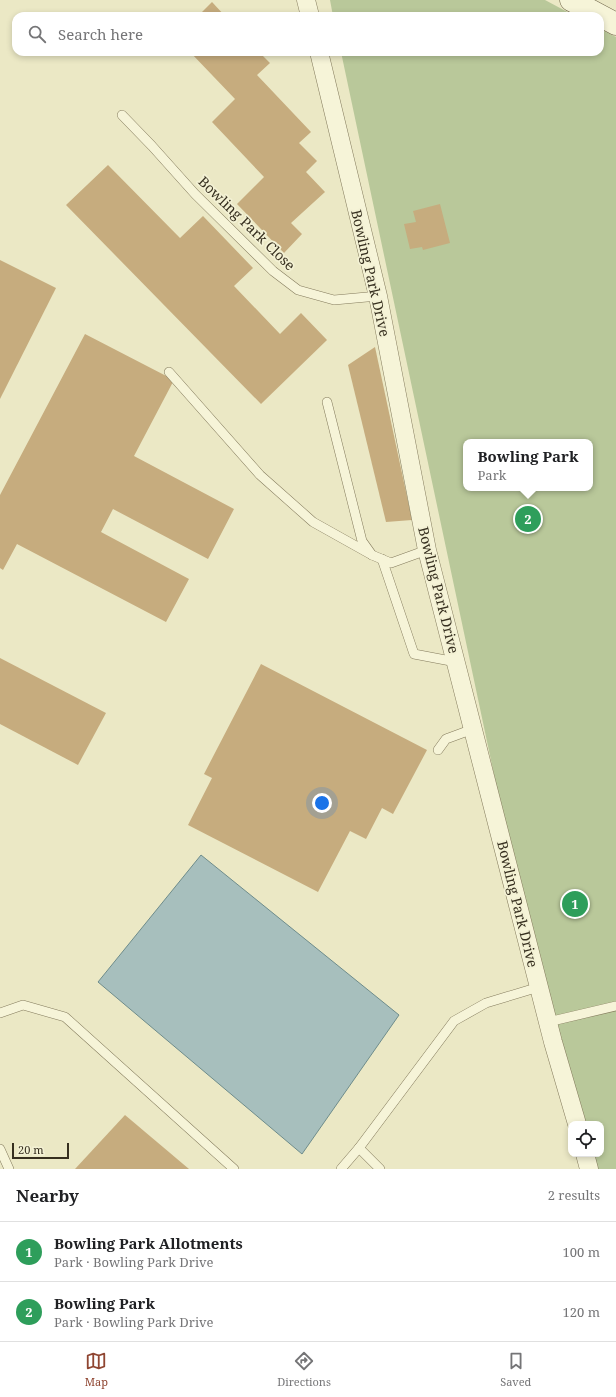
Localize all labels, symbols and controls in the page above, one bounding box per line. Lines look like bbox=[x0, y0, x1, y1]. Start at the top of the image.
search box bbox=[12, 12, 604, 56]
icon: search bbox=[26, 23, 48, 45]
text: Search here bbox=[58, 24, 143, 44]
street label: Bowling Park Close bbox=[194, 172, 300, 274]
street label: Bowling Park Drive bbox=[347, 208, 395, 338]
popup bbox=[463, 439, 593, 491]
text: Bowling Park bbox=[478, 446, 578, 466]
text: Park bbox=[478, 466, 506, 484]
pin: 2 bbox=[515, 504, 541, 534]
street label: Bowling Park Drive bbox=[414, 525, 464, 655]
your location bbox=[312, 793, 332, 813]
street label: Bowling Park Drive bbox=[493, 839, 543, 969]
pin: 1 bbox=[562, 889, 588, 919]
map controls bbox=[568, 1121, 604, 1157]
button: locate bbox=[568, 1121, 604, 1157]
scale bar bbox=[12, 1141, 69, 1160]
text: 20 m bbox=[18, 1142, 44, 1157]
text: Nearby bbox=[16, 1184, 79, 1207]
text: 2 results bbox=[548, 1186, 600, 1204]
text: Bowling Park Allotments bbox=[54, 1233, 243, 1253]
text: 1 bbox=[25, 1243, 33, 1261]
text: 100 m bbox=[563, 1243, 600, 1261]
text: Park · Bowling Park Drive bbox=[54, 1253, 214, 1271]
text: Bowling Park bbox=[54, 1293, 155, 1313]
text: 2 bbox=[25, 1303, 33, 1321]
text: 120 m bbox=[563, 1303, 600, 1321]
text: Park · Bowling Park Drive bbox=[54, 1313, 214, 1331]
tab: Map bbox=[85, 1350, 108, 1389]
tab: Directions bbox=[277, 1350, 331, 1389]
tab: Saved bbox=[500, 1350, 531, 1389]

